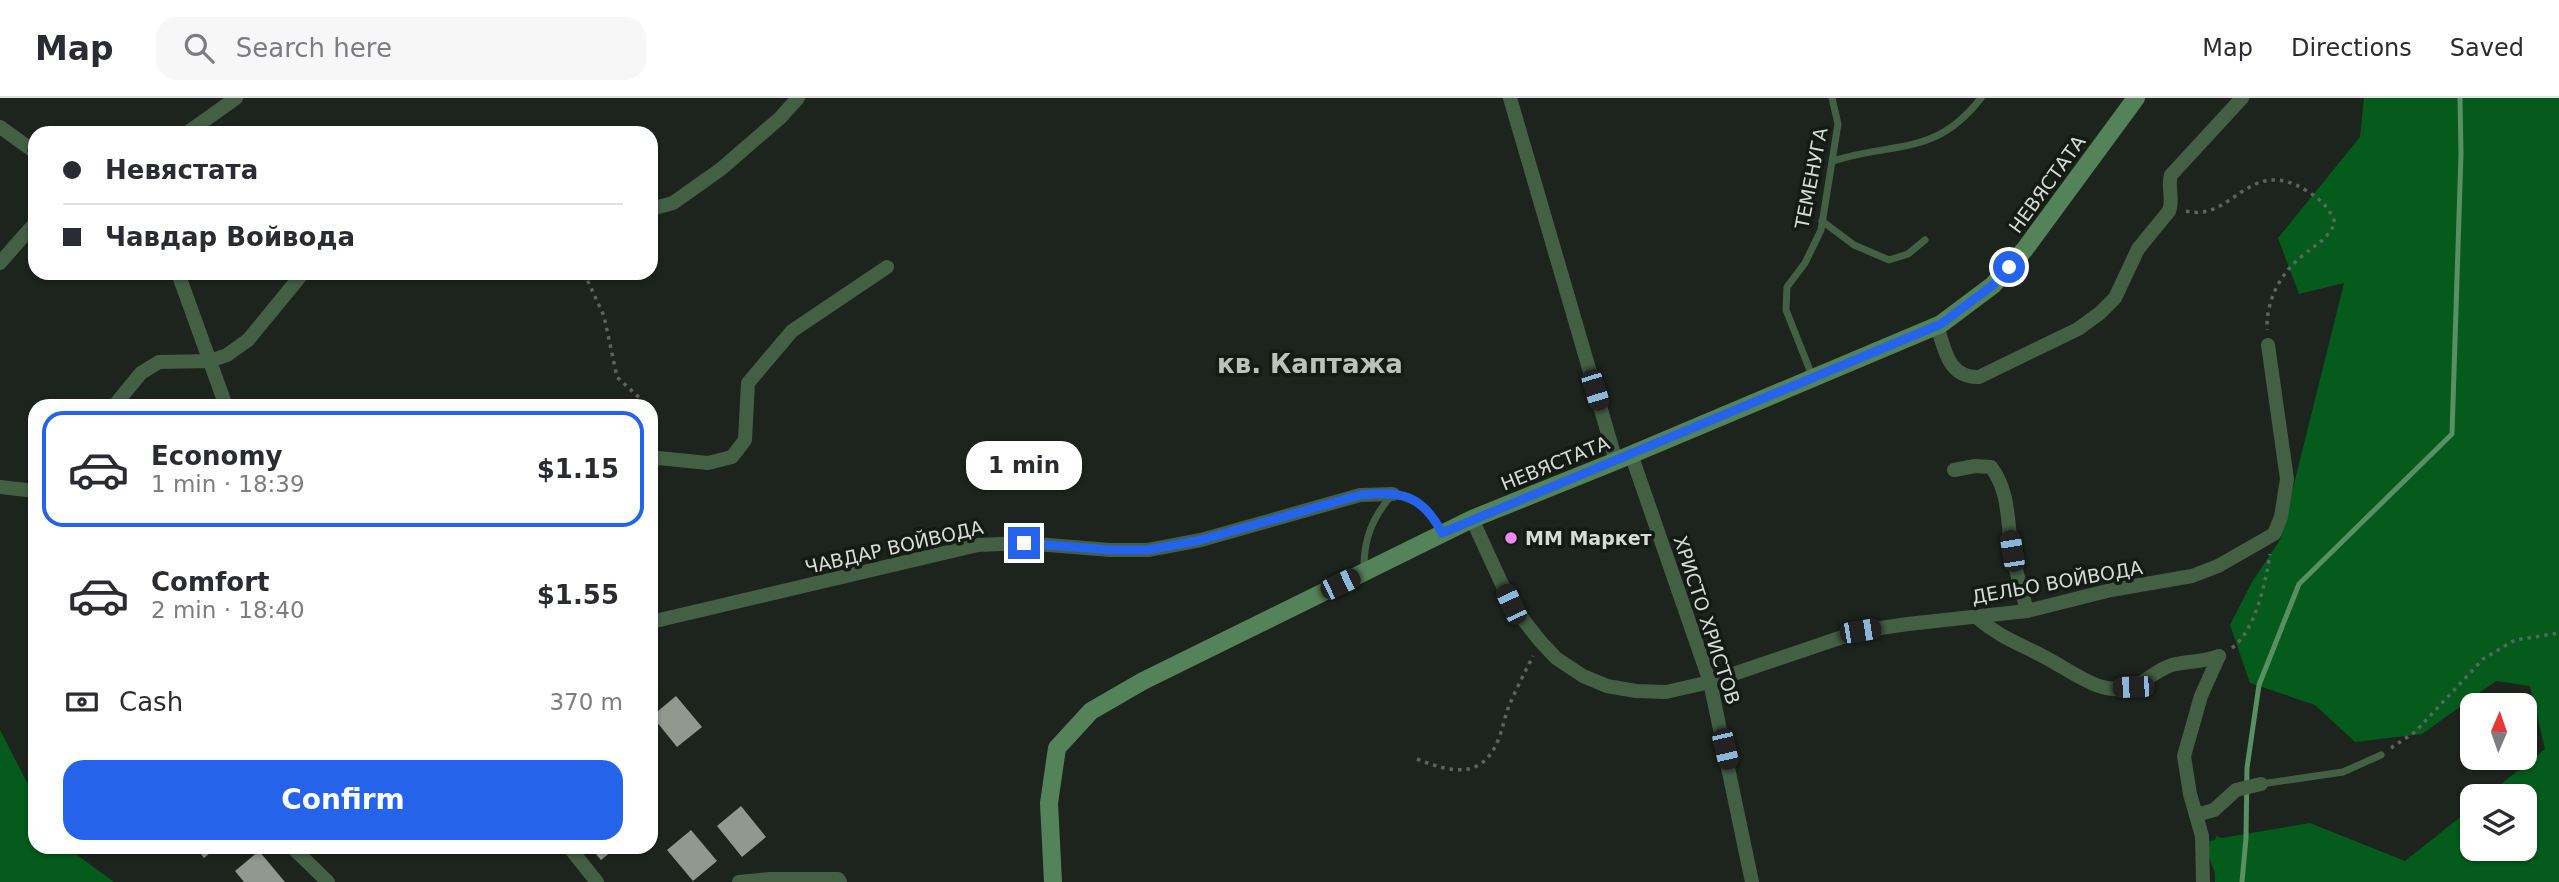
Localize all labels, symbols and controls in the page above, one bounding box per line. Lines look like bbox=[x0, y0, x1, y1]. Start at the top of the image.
search box bbox=[156, 17, 646, 80]
text: Map bbox=[35, 29, 114, 68]
icon: search bbox=[180, 29, 218, 67]
text: Search here bbox=[236, 33, 392, 63]
text: Map bbox=[2202, 34, 2253, 62]
text: Directions bbox=[2291, 34, 2412, 62]
text: Saved bbox=[2450, 34, 2524, 62]
street label: ТЕМЕНУГА bbox=[1790, 126, 1832, 231]
street label: НЕВЯСТАТА bbox=[2004, 131, 2090, 237]
text: Невястата bbox=[105, 155, 258, 185]
text: Чавдар Войвода bbox=[105, 222, 355, 252]
route start bbox=[1993, 251, 2025, 283]
district label: кв. Каптажа bbox=[1217, 349, 1403, 379]
car bbox=[1579, 367, 1612, 413]
street label: НЕВЯСТАТА bbox=[1498, 431, 1612, 495]
icon: car bbox=[67, 438, 130, 501]
text: Economy bbox=[151, 441, 282, 471]
callout: 1 min bbox=[966, 442, 1082, 490]
text: 1 min bbox=[988, 452, 1060, 478]
text: $1.15 bbox=[537, 454, 619, 484]
text: 1 min · 18:39 bbox=[151, 471, 305, 497]
street label: ЧАВДАР ВОЙВОДА bbox=[803, 516, 985, 578]
route end bbox=[1008, 527, 1040, 559]
place label: ММ Маркет bbox=[1525, 527, 1652, 549]
car bbox=[1999, 529, 2026, 573]
marker: ММ Маркет bbox=[1503, 530, 1519, 546]
street label: ХРИСТО ХРИСТОВ bbox=[1669, 533, 1745, 707]
street label: ДЕЛЬО ВОЙВОДА bbox=[1970, 556, 2144, 608]
icon: car bbox=[67, 564, 130, 627]
car bbox=[1317, 565, 1364, 603]
text: Comfort bbox=[151, 567, 269, 597]
text: $1.55 bbox=[537, 580, 619, 610]
car bbox=[1493, 581, 1530, 627]
text: 2 min · 18:40 bbox=[151, 597, 305, 623]
car bbox=[1838, 617, 1883, 645]
car bbox=[2112, 676, 2155, 698]
icon: cash bbox=[63, 683, 101, 721]
text: Cash bbox=[119, 687, 183, 717]
text: 370 m bbox=[549, 689, 623, 715]
north arrow bbox=[2460, 693, 2538, 770]
map controls bbox=[2460, 693, 2537, 861]
car bbox=[1711, 726, 1740, 772]
button: Confirm bbox=[63, 760, 623, 840]
button: layers bbox=[2460, 784, 2537, 861]

